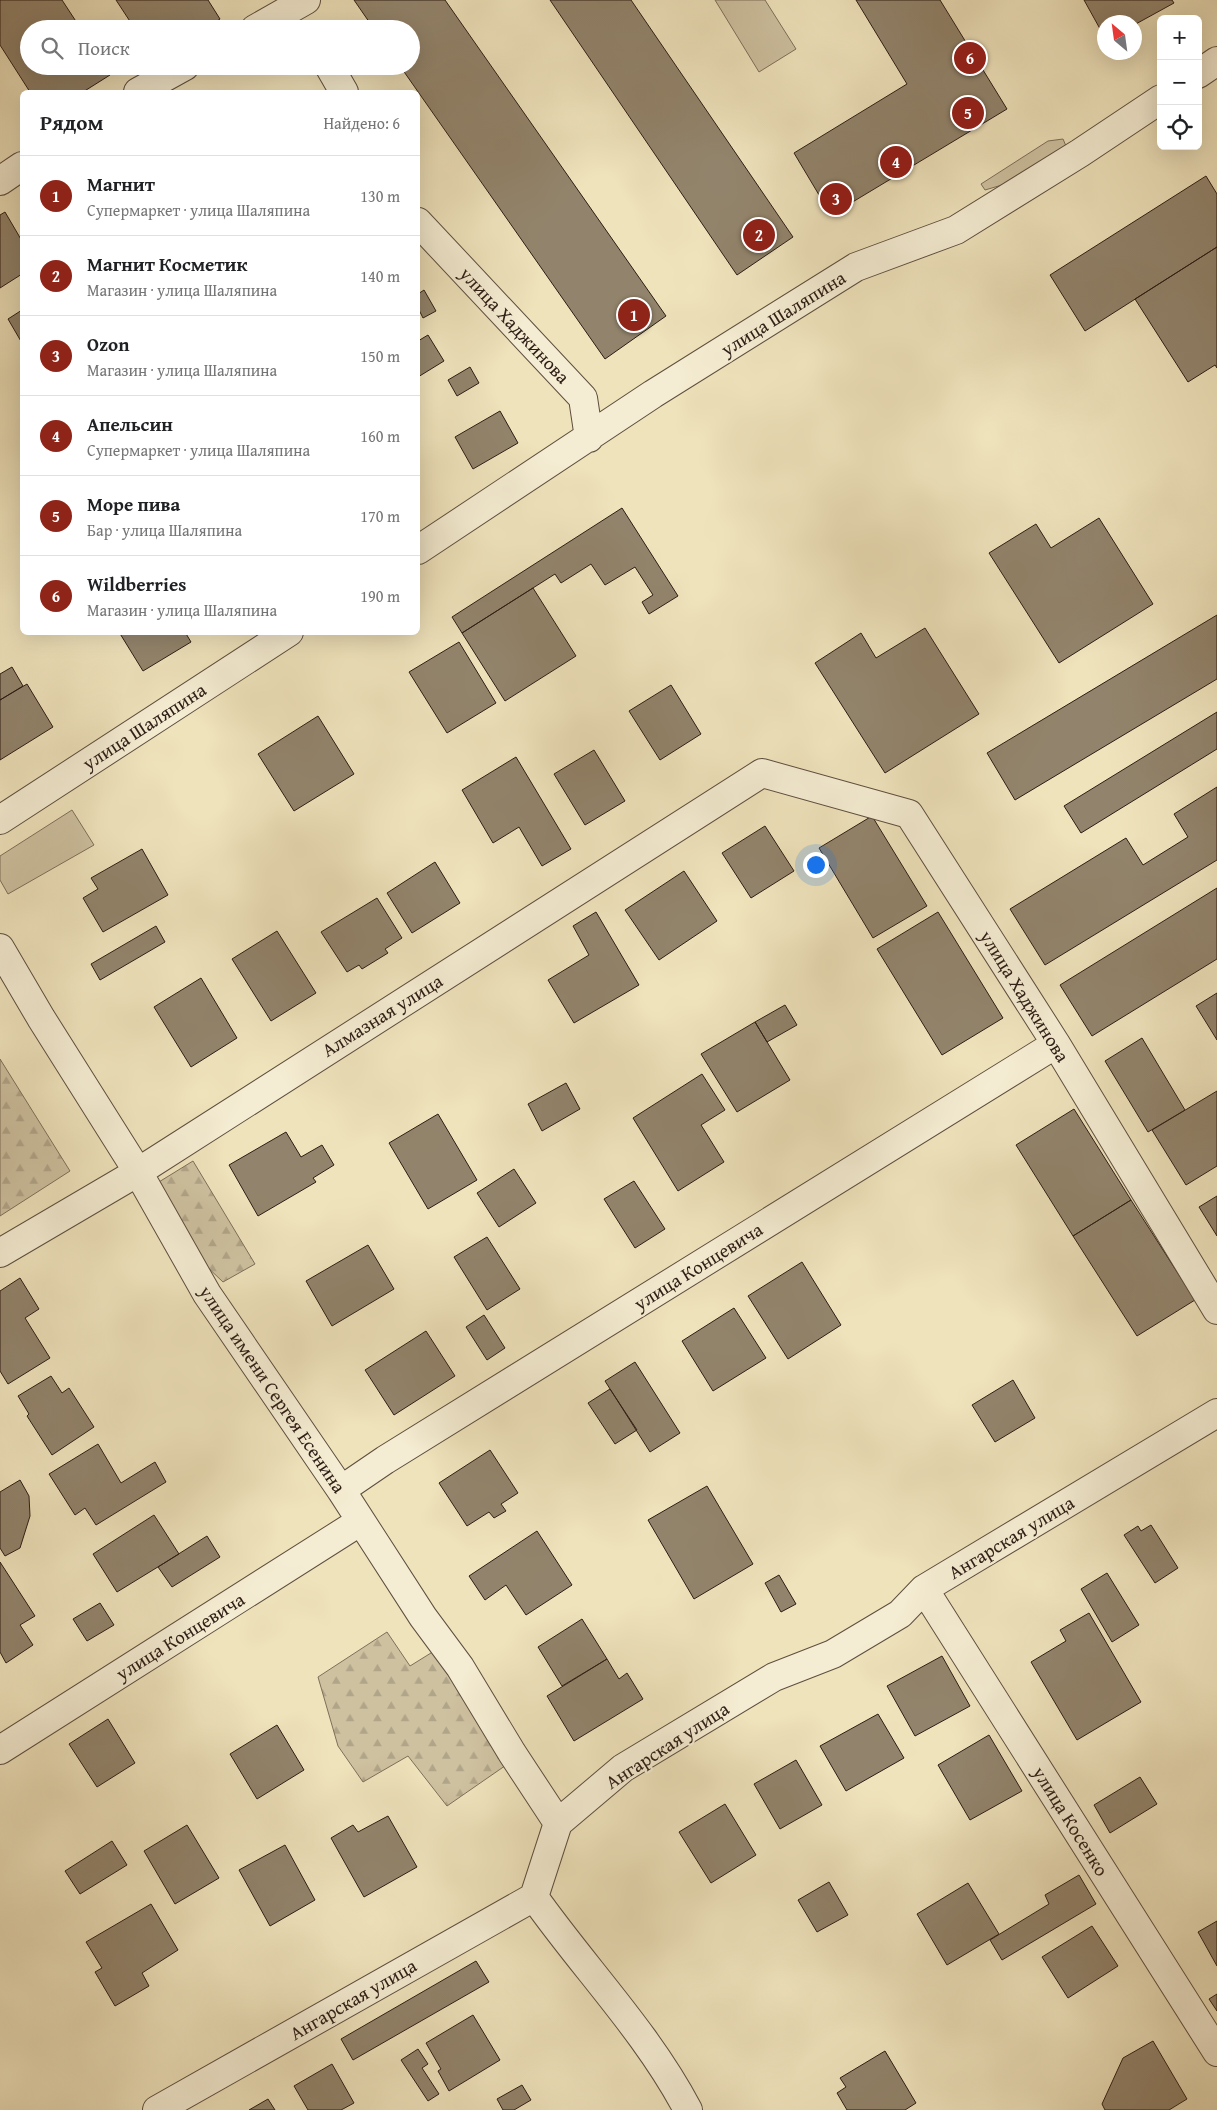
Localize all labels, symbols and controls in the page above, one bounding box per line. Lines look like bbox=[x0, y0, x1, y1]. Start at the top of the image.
north arrow bbox=[1097, 15, 1142, 60]
map controls bbox=[1157, 15, 1202, 150]
button: + bbox=[1157, 15, 1202, 60]
search box bbox=[20, 20, 420, 75]
icon: search bbox=[38, 34, 66, 62]
text: Поиск bbox=[78, 34, 130, 62]
pin: 6 bbox=[954, 39, 986, 77]
button: − bbox=[1157, 60, 1202, 105]
pin: 5 bbox=[952, 94, 984, 132]
button: locate bbox=[1157, 105, 1202, 150]
text: Рядом bbox=[40, 107, 103, 138]
text: Найдено: 6 bbox=[323, 111, 400, 135]
pin: 4 bbox=[880, 143, 912, 181]
text: Магнит bbox=[87, 170, 155, 198]
pin: 3 bbox=[820, 180, 852, 218]
text: 1 bbox=[52, 184, 60, 208]
text: 130 m bbox=[360, 184, 400, 208]
text: Супермаркет · улица Шаляпина bbox=[87, 198, 310, 222]
pin: 2 bbox=[743, 216, 775, 254]
text: Магнит Косметик bbox=[87, 250, 247, 278]
street label: улица Хаджинова bbox=[453, 260, 577, 390]
street label: улица Шаляпина bbox=[714, 263, 851, 363]
text: 2 bbox=[52, 264, 60, 288]
text: 140 m bbox=[360, 264, 400, 288]
text: Магазин · улица Шаляпина bbox=[87, 278, 277, 302]
pin: 1 bbox=[618, 296, 650, 334]
text: Ozon bbox=[87, 330, 129, 358]
text: 3 bbox=[52, 344, 60, 368]
text: 150 m bbox=[360, 344, 400, 368]
text: Магазин · улица Шаляпина bbox=[87, 358, 277, 382]
text: Апельсин bbox=[87, 410, 173, 438]
text: 4 bbox=[52, 424, 60, 448]
text: 160 m bbox=[360, 424, 400, 448]
text: Супермаркет · улица Шаляпина bbox=[87, 438, 310, 462]
text: Море пива bbox=[87, 490, 180, 518]
text: 5 bbox=[52, 504, 60, 528]
text: 170 m bbox=[360, 504, 400, 528]
text: Бар · улица Шаляпина bbox=[87, 518, 242, 542]
text: Wildberries bbox=[87, 570, 186, 598]
text: 6 bbox=[52, 584, 60, 608]
text: 190 m bbox=[360, 584, 400, 608]
text: Магазин · улица Шаляпина bbox=[87, 598, 277, 622]
street label: улица Шаляпина bbox=[76, 675, 211, 777]
your location bbox=[803, 852, 829, 878]
street label: улица Хаджинова bbox=[973, 924, 1077, 1067]
street label: Алмазная улица bbox=[316, 967, 448, 1063]
street label: улица Концевича bbox=[627, 1215, 768, 1317]
street label: улица имени Сергея Есенина bbox=[192, 1279, 353, 1499]
street label: Ангарская улица bbox=[943, 1488, 1079, 1586]
street label: улица Концевича bbox=[109, 1585, 250, 1687]
street label: Ангарская улица bbox=[600, 1694, 734, 1796]
street label: улица Косенко bbox=[1026, 1760, 1116, 1881]
street label: Ангарская улица bbox=[284, 1951, 422, 2047]

